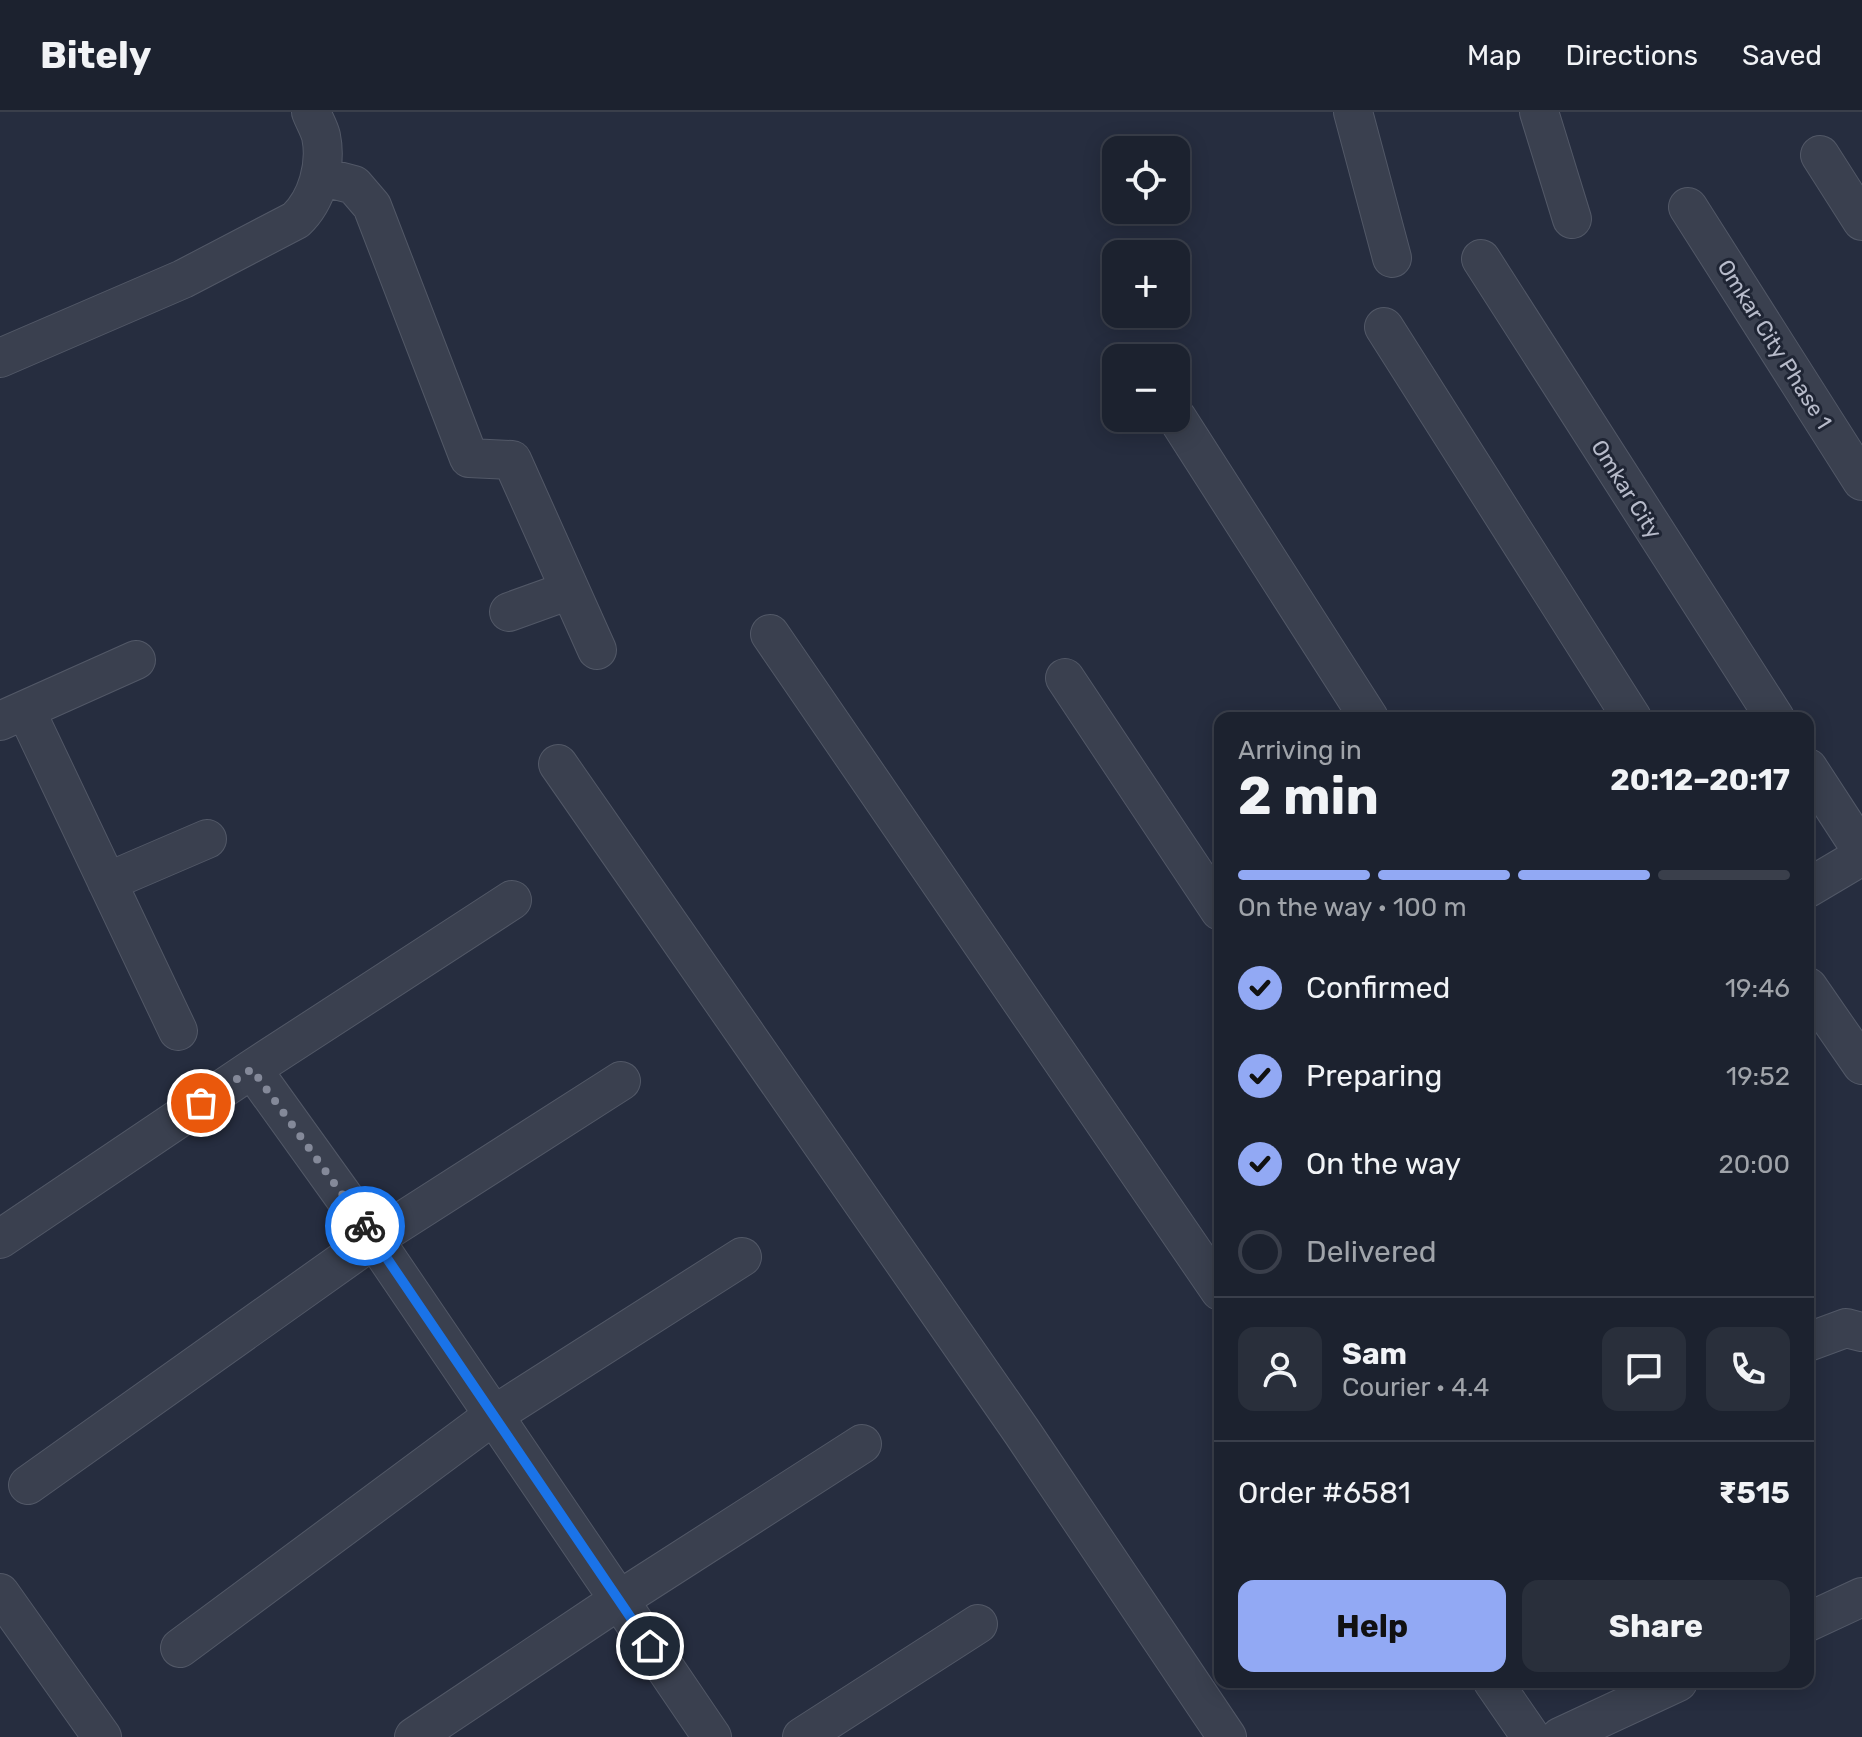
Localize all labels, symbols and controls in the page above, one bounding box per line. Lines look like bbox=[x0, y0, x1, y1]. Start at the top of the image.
text: Bitely bbox=[40, 32, 152, 78]
text: Map bbox=[1467, 39, 1521, 72]
text: Directions bbox=[1565, 39, 1698, 72]
text: Saved bbox=[1742, 39, 1822, 72]
map controls bbox=[1102, 136, 1190, 432]
button: locate bbox=[1102, 136, 1190, 224]
button: + bbox=[1102, 240, 1190, 328]
street label: Omkar City Phase 1 bbox=[1712, 255, 1838, 434]
button: − bbox=[1102, 344, 1190, 432]
street label: Omkar City bbox=[1586, 435, 1668, 544]
text: Arriving in bbox=[1238, 735, 1362, 766]
text: 20:12–20:17 bbox=[1610, 762, 1790, 798]
text: 2 min bbox=[1238, 765, 1379, 827]
text: On the way · 100 m bbox=[1238, 892, 1467, 923]
icon: check bbox=[1238, 966, 1282, 1010]
text: Confirmed bbox=[1306, 970, 1450, 1006]
text: 19:46 bbox=[1725, 973, 1790, 1004]
icon: check bbox=[1238, 1054, 1282, 1098]
text: Preparing bbox=[1306, 1058, 1442, 1094]
text: 19:52 bbox=[1726, 1061, 1790, 1092]
pin bbox=[167, 1069, 235, 1137]
icon: bag bbox=[179, 1081, 223, 1125]
icon: check bbox=[1238, 1142, 1282, 1186]
text: On the way bbox=[1306, 1146, 1461, 1182]
text: 20:00 bbox=[1719, 1149, 1790, 1180]
courier bbox=[325, 1186, 405, 1266]
icon: bike bbox=[343, 1204, 387, 1248]
text: Delivered bbox=[1306, 1234, 1437, 1270]
button: person bbox=[1238, 1327, 1322, 1411]
button: chat bbox=[1602, 1327, 1686, 1411]
button: phone bbox=[1706, 1327, 1790, 1411]
text: Sam bbox=[1342, 1336, 1407, 1372]
text: Courier · 4.4 bbox=[1342, 1372, 1489, 1403]
text: Order #6581 bbox=[1238, 1475, 1411, 1511]
text: ₹515 bbox=[1719, 1475, 1790, 1511]
button: Help bbox=[1238, 1580, 1506, 1672]
button: Share bbox=[1522, 1580, 1790, 1672]
pin bbox=[616, 1612, 684, 1680]
icon: home bbox=[628, 1624, 672, 1668]

